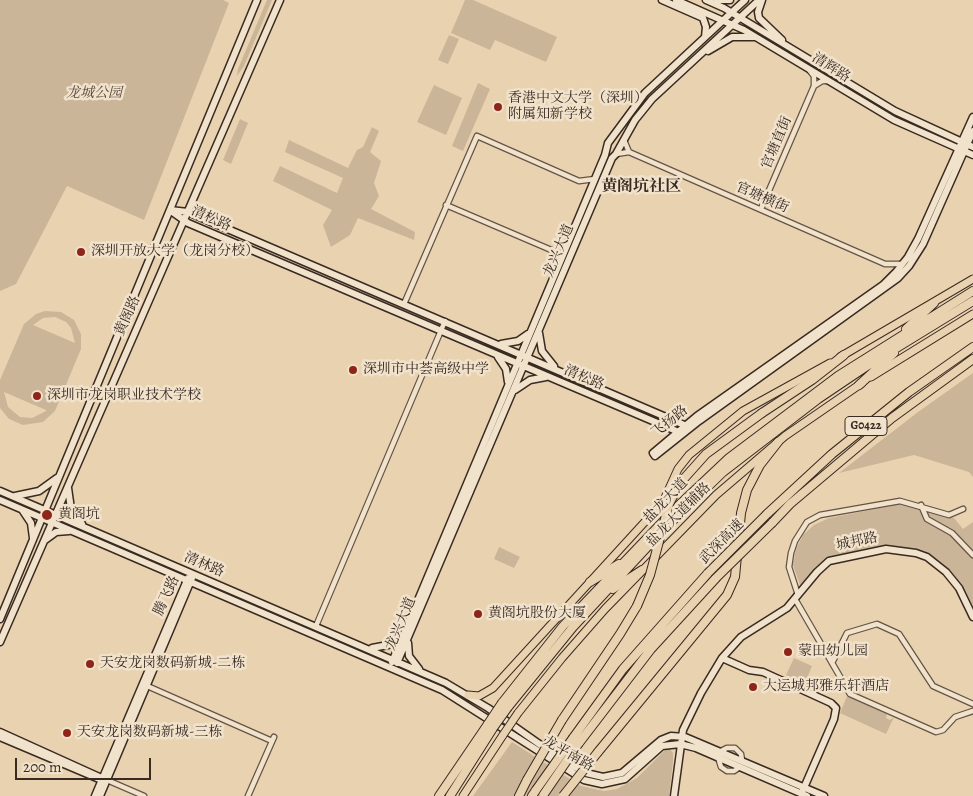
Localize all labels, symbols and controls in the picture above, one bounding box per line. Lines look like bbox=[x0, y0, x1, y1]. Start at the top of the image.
street label: 清辉路 bbox=[809, 50, 853, 86]
park label: 龙城公园 bbox=[66, 86, 122, 102]
place label: 香港中文大学（深圳） 附属知新学校 bbox=[508, 91, 648, 124]
marker: 香港中文大学（深圳） 附属知新学校 bbox=[492, 101, 504, 113]
street label: 官塘直街 bbox=[758, 114, 796, 172]
district label: 黄阁坑社区 bbox=[601, 177, 681, 197]
street label: 官塘横街 bbox=[733, 179, 791, 217]
street label: 清松路 bbox=[188, 203, 234, 235]
street label: 龙兴大道 bbox=[540, 222, 578, 280]
place label: 深圳开放大学（龙岗分校） bbox=[91, 244, 259, 260]
marker: 深圳开放大学（龙岗分校） bbox=[75, 246, 87, 258]
street label: 黄阁路 bbox=[112, 293, 144, 339]
place label: 深圳市中荟高级中学 bbox=[363, 362, 489, 378]
street label: 清松路 bbox=[561, 362, 607, 394]
marker: 深圳市中荟高级中学 bbox=[347, 364, 359, 376]
place label: 深圳市龙岗职业技术学校 bbox=[47, 388, 201, 404]
marker: 深圳市龙岗职业技术学校 bbox=[31, 390, 43, 402]
street label: 飞扬路 bbox=[648, 402, 692, 442]
road number: G0422 bbox=[845, 416, 887, 436]
street label: 盐龙大道 bbox=[641, 475, 691, 527]
street label: 盐龙大道辅路 bbox=[643, 479, 715, 551]
place label: 黄阁坑 bbox=[58, 507, 100, 523]
marker: 黄阁坑 bbox=[40, 508, 54, 522]
street label: 武深高速 bbox=[696, 516, 748, 568]
street label: 城邦路 bbox=[835, 529, 879, 555]
street label: 清林路 bbox=[181, 549, 227, 581]
street label: 腾飞路 bbox=[151, 573, 183, 619]
street label: 龙兴大道 bbox=[382, 595, 420, 653]
place label: 黄阁坑股份大厦 bbox=[488, 606, 586, 622]
marker: 黄阁坑股份大厦 bbox=[472, 608, 484, 620]
place label: 蒙田幼儿园 bbox=[798, 644, 868, 660]
marker: 蒙田幼儿园 bbox=[782, 646, 794, 658]
place label: 天安龙岗数码新城-二栋 bbox=[100, 656, 245, 672]
marker: 天安龙岗数码新城-二栋 bbox=[84, 658, 96, 670]
place label: 大运城邦雅乐轩酒店 bbox=[763, 679, 889, 695]
marker: 大运城邦雅乐轩酒店 bbox=[747, 681, 759, 693]
place label: 天安龙岗数码新城-三栋 bbox=[77, 725, 222, 741]
marker: 天安龙岗数码新城-三栋 bbox=[61, 727, 73, 739]
street label: 龙平南路 bbox=[540, 733, 596, 775]
scale bar bbox=[18, 748, 154, 780]
text: 200 m bbox=[23, 757, 62, 777]

